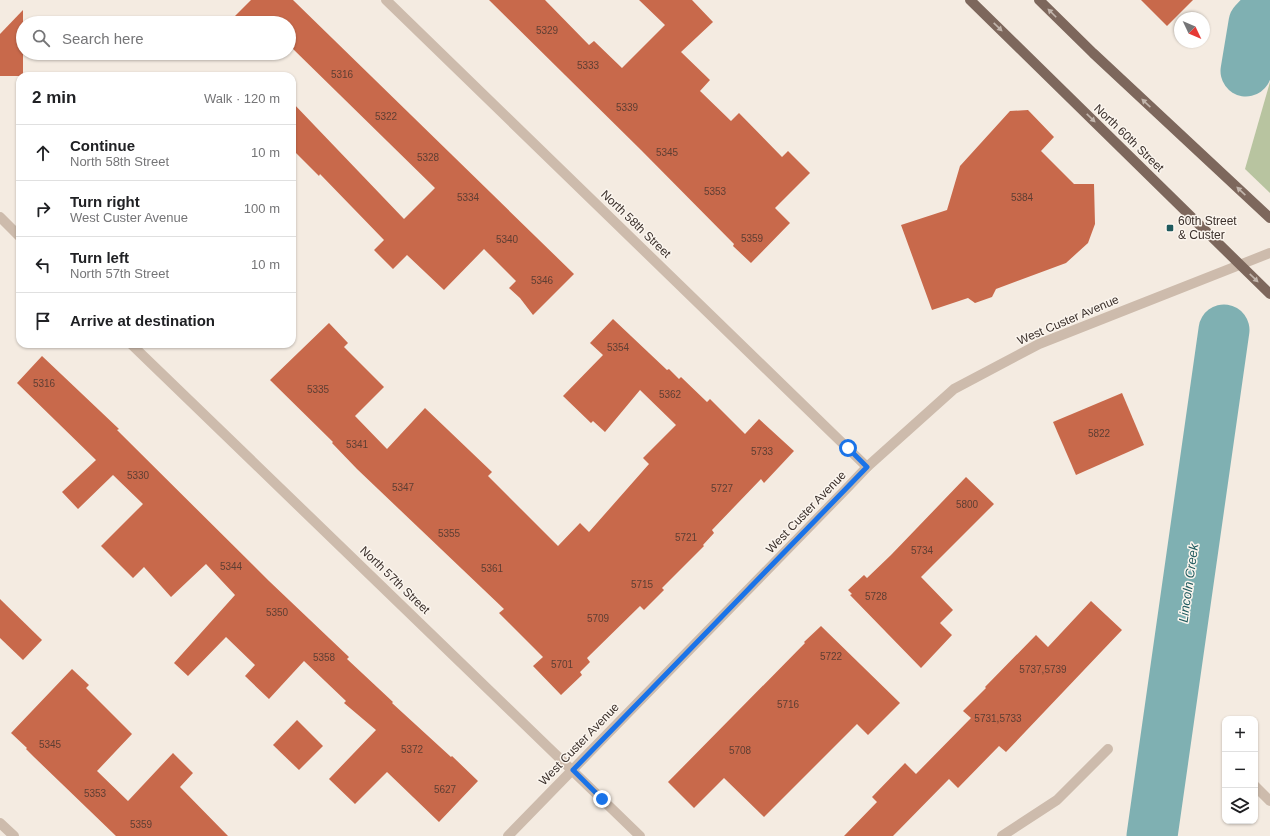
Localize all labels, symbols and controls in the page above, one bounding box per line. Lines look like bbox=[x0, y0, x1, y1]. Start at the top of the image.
one-way arrow bbox=[1047, 8, 1057, 18]
north arrow bbox=[1174, 12, 1210, 48]
search box bbox=[16, 16, 296, 60]
one-way arrow bbox=[993, 22, 1003, 32]
house number: 5329 bbox=[536, 25, 559, 36]
icon: search bbox=[30, 27, 52, 49]
text: Search here bbox=[62, 30, 144, 47]
house number: 5333 bbox=[577, 60, 600, 71]
house number: 5316 bbox=[331, 69, 354, 80]
text: 2 min bbox=[32, 88, 76, 107]
text: Walk · 120 m bbox=[204, 91, 280, 106]
one-way arrow bbox=[1141, 98, 1151, 108]
street label: North 60th Street bbox=[1091, 101, 1167, 175]
house number: 5339 bbox=[616, 102, 639, 113]
house number: 5322 bbox=[375, 111, 398, 122]
one-way arrow bbox=[1086, 113, 1096, 123]
text: Continue bbox=[70, 137, 135, 154]
icon: ahead bbox=[32, 142, 54, 164]
text: 10 m bbox=[251, 145, 280, 160]
house number: 5345 bbox=[656, 147, 679, 158]
house number: 5328 bbox=[417, 152, 440, 163]
text: North 58th Street bbox=[70, 154, 169, 169]
house number: 5353 bbox=[704, 186, 727, 197]
street label: North 58th Street bbox=[598, 187, 674, 261]
one-way arrow bbox=[1237, 187, 1246, 196]
house number: 5334 bbox=[457, 192, 480, 203]
house number: 5384 bbox=[1011, 192, 1034, 203]
text: Turn right bbox=[70, 193, 140, 210]
icon: right bbox=[32, 198, 54, 220]
text: 100 m bbox=[244, 201, 280, 216]
text: West Custer Avenue bbox=[70, 210, 188, 225]
place label: 60th Street & Custer bbox=[1178, 214, 1237, 242]
marker: 60th Street & Custer bbox=[1165, 223, 1175, 233]
house number: 5359 bbox=[741, 233, 764, 244]
house number: 5340 bbox=[496, 234, 519, 245]
text: Turn left bbox=[70, 249, 129, 266]
icon: left bbox=[32, 254, 54, 276]
text: 10 m bbox=[251, 257, 280, 272]
text: North 57th Street bbox=[70, 266, 169, 281]
one-way arrow bbox=[1249, 273, 1259, 283]
house number: 5346 bbox=[531, 275, 554, 286]
street label: West Custer Avenue bbox=[1015, 292, 1121, 348]
icon: arrive bbox=[32, 310, 54, 332]
text: Arrive at destination bbox=[70, 312, 215, 329]
house number: 5354 bbox=[607, 342, 630, 353]
house number: 5316 bbox=[33, 378, 56, 389]
house number: 5335 bbox=[307, 384, 330, 395]
house number: 5362 bbox=[659, 389, 682, 400]
house number: 5822 bbox=[1088, 428, 1111, 439]
house number: 5341 bbox=[346, 439, 369, 450]
route start bbox=[839, 439, 857, 457]
house number: 5733 bbox=[751, 446, 774, 457]
street label: West Custer Avenue bbox=[763, 468, 849, 556]
house number: 5330 bbox=[127, 470, 150, 481]
house number: 5347 bbox=[392, 482, 415, 493]
house number: 5727 bbox=[711, 483, 734, 494]
house number: 5800 bbox=[956, 499, 979, 510]
house number: 5355 bbox=[438, 528, 461, 539]
house number: 5721 bbox=[675, 532, 698, 543]
water label: Lincoln Creek bbox=[1176, 541, 1202, 623]
street label: North 57th Street bbox=[357, 543, 433, 617]
house number: 5734 bbox=[911, 545, 934, 556]
house number: 5344 bbox=[220, 561, 243, 572]
house number: 5361 bbox=[481, 563, 504, 574]
house number: 5715 bbox=[631, 579, 654, 590]
house number: 5728 bbox=[865, 591, 888, 602]
house number: 5350 bbox=[266, 607, 289, 618]
house number: 5709 bbox=[587, 613, 610, 624]
house number: 5722 bbox=[820, 651, 843, 662]
house number: 5358 bbox=[313, 652, 336, 663]
house number: 5701 bbox=[551, 659, 574, 670]
house number: 5737,5739 bbox=[1019, 664, 1067, 675]
house number: 5716 bbox=[777, 699, 800, 710]
street label: West Custer Avenue bbox=[536, 700, 622, 788]
house number: 5731,5733 bbox=[974, 713, 1022, 724]
map controls bbox=[1222, 716, 1258, 824]
button: + bbox=[1222, 716, 1258, 752]
house number: 5345 bbox=[39, 739, 62, 750]
house number: 5372 bbox=[401, 744, 424, 755]
house number: 5708 bbox=[729, 745, 752, 756]
button: − bbox=[1222, 752, 1258, 788]
house number: 5627 bbox=[434, 784, 457, 795]
house number: 5353 bbox=[84, 788, 107, 799]
button: layers bbox=[1222, 788, 1258, 824]
route end bbox=[593, 790, 611, 808]
house number: 5359 bbox=[130, 819, 153, 830]

